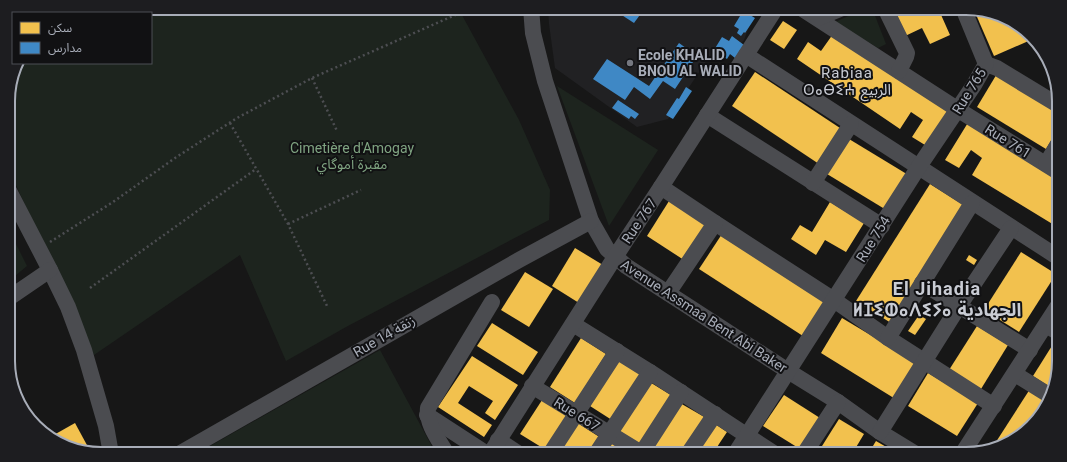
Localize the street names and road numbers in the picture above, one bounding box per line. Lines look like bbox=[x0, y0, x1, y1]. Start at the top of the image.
street label: Rue 765 bbox=[949, 65, 989, 117]
street label: Rue 761 bbox=[982, 121, 1034, 161]
street label: Rue 767 bbox=[618, 195, 660, 247]
street label: Rue 754 bbox=[853, 213, 893, 265]
street label: Avenue Assmaa Bent Abi Baker bbox=[618, 256, 790, 376]
street label: Rue 14 زنقة bbox=[350, 312, 418, 361]
street label: Rue 667 bbox=[551, 394, 603, 434]

